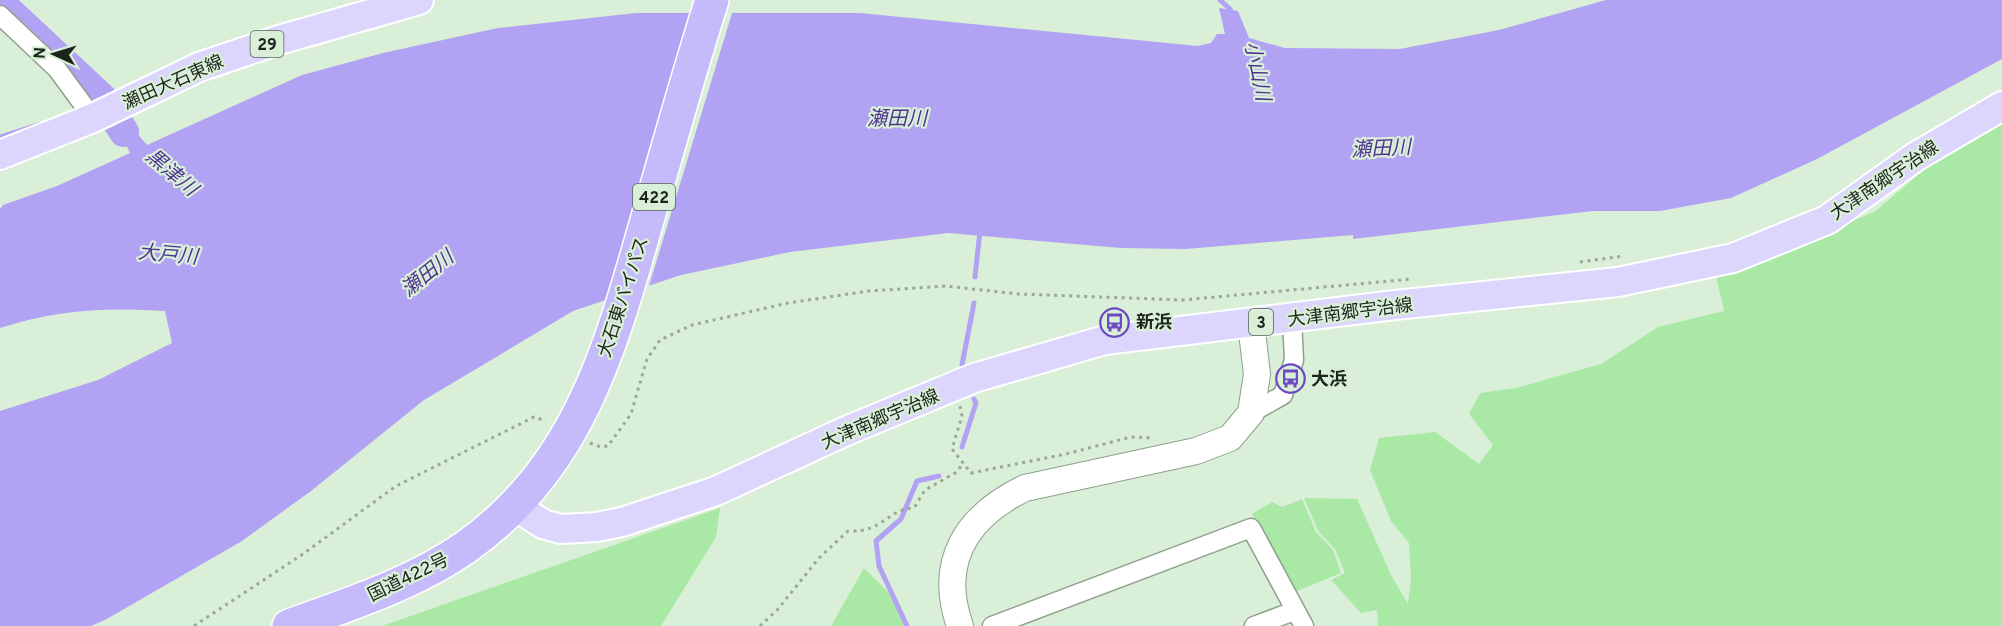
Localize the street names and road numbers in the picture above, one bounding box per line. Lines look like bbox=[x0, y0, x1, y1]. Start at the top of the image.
road number: 29 bbox=[250, 31, 284, 57]
street label: 瀬田大石東線 bbox=[120, 51, 228, 116]
street label: 大津南郷宇治線 bbox=[1826, 136, 1943, 226]
road number: 422 bbox=[633, 184, 675, 210]
street label: 大石東バイパス bbox=[594, 234, 655, 361]
street label: 大津南郷宇治線 bbox=[1286, 294, 1414, 333]
road number: 3 bbox=[1249, 309, 1273, 335]
street label: 大津南郷宇治線 bbox=[818, 385, 943, 456]
street label: 国道422号 bbox=[364, 549, 453, 608]

